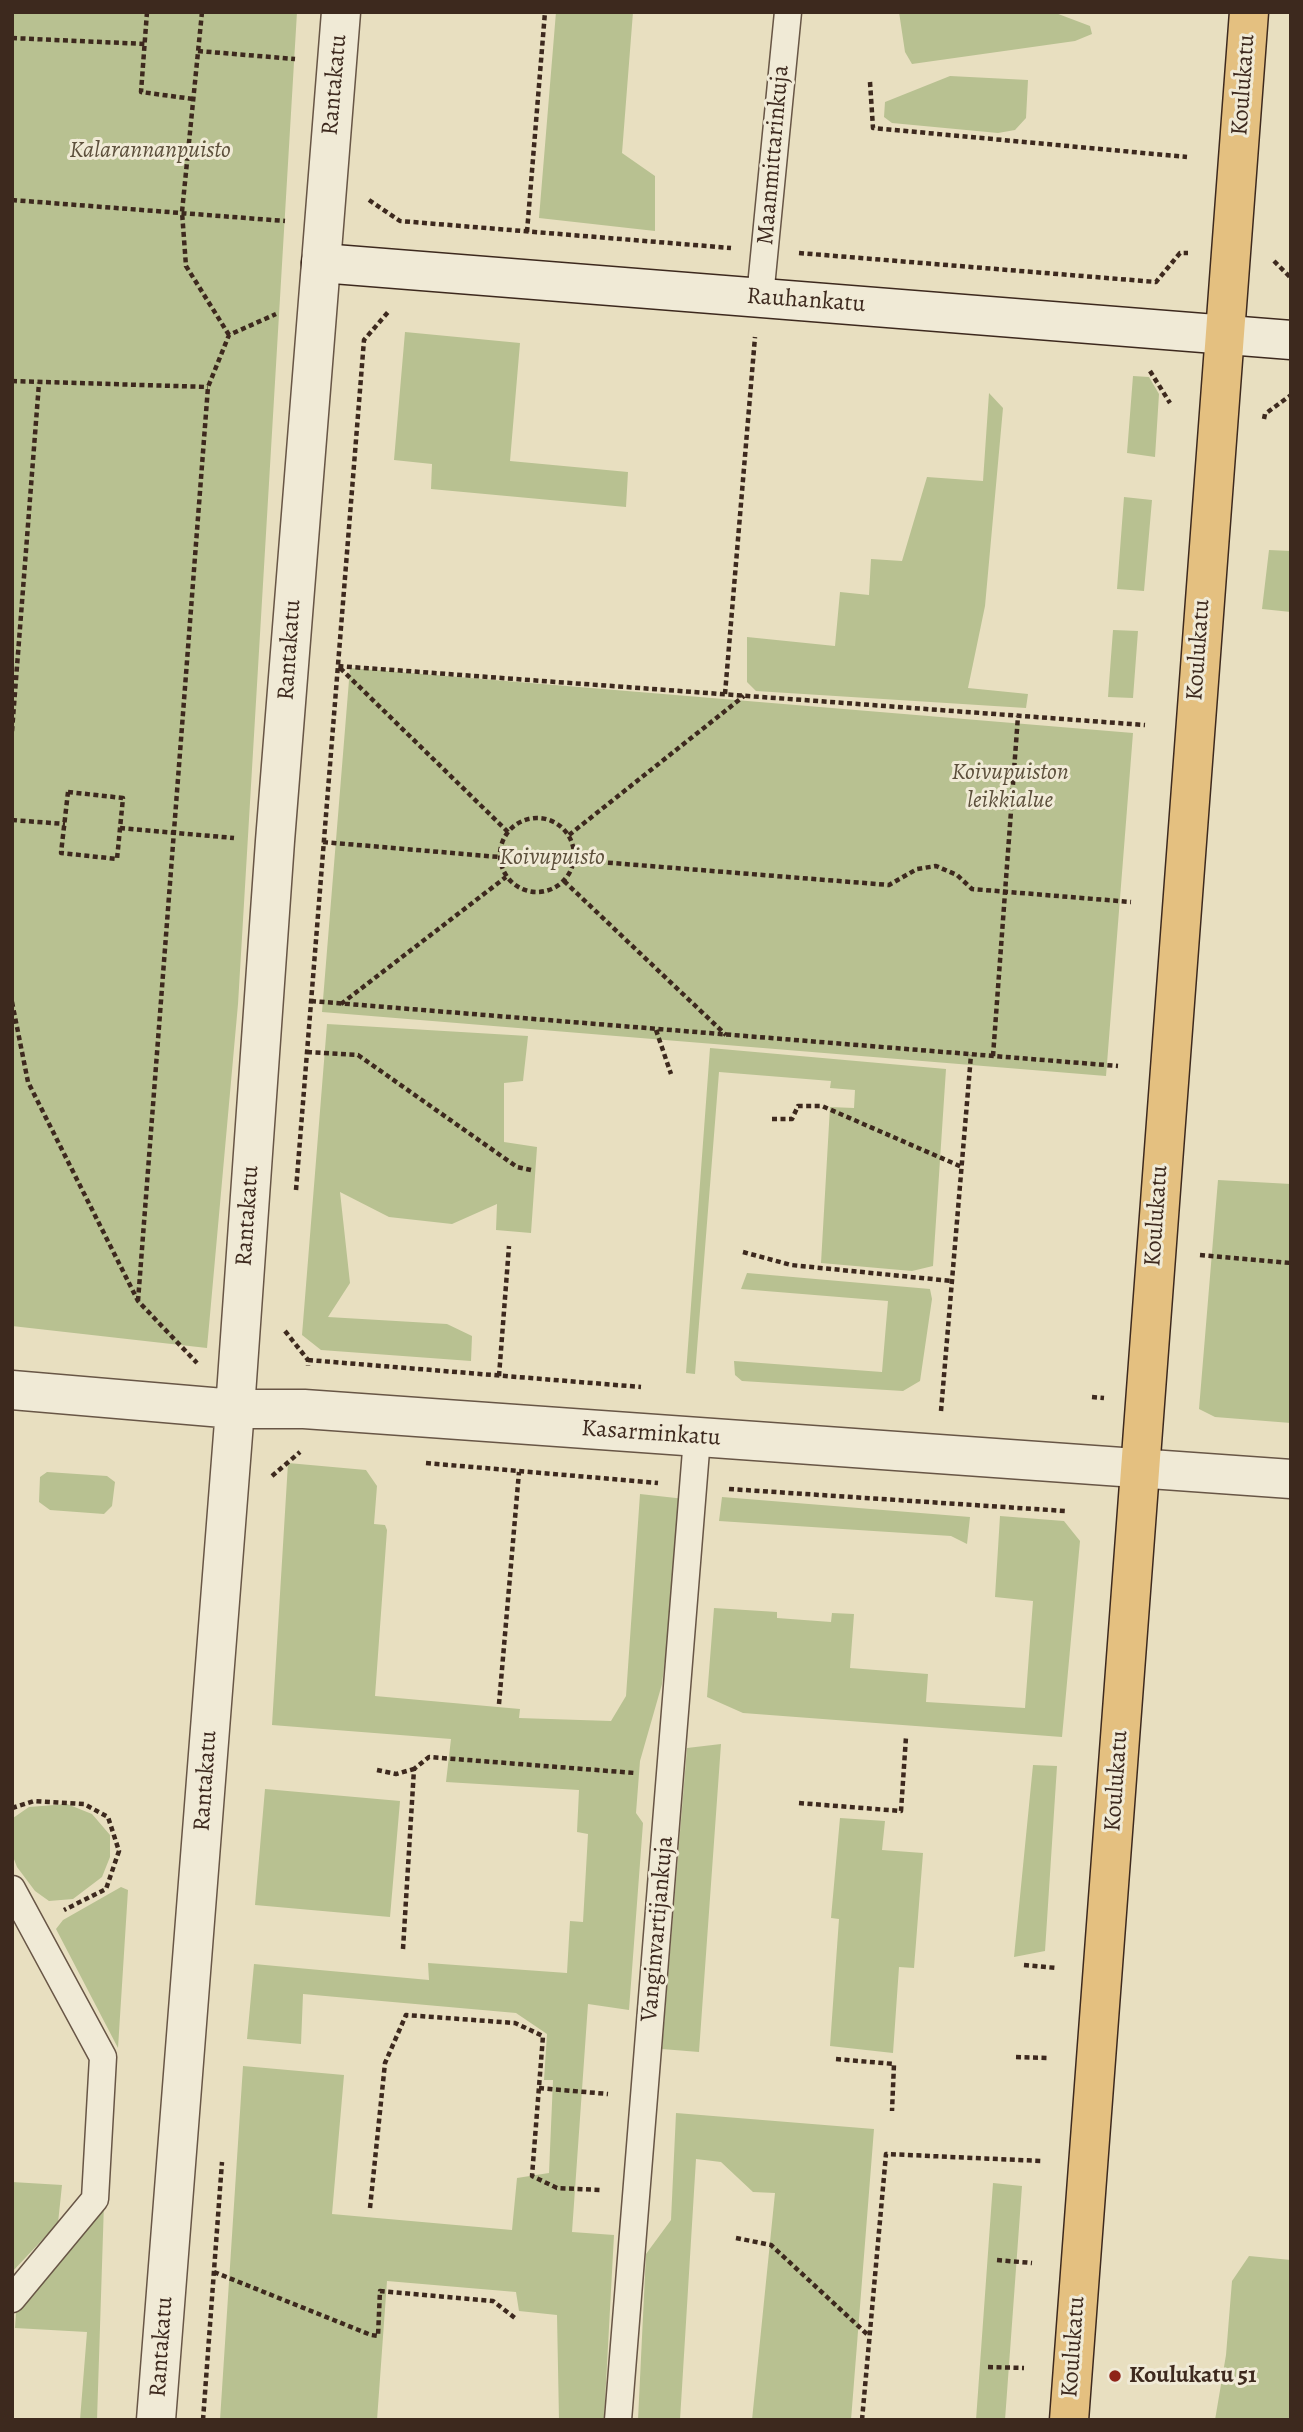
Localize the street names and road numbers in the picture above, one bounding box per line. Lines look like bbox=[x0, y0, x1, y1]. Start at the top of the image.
street label: Rantakatu bbox=[316, 33, 354, 137]
street label: Koulukatu bbox=[1226, 33, 1262, 137]
street label: Maanmittarinkuja bbox=[752, 64, 796, 246]
street label: Rauhankatu bbox=[746, 282, 866, 320]
street label: Koulukatu bbox=[1181, 598, 1217, 702]
street label: Rantakatu bbox=[272, 599, 308, 701]
street label: Koulukatu bbox=[1139, 1164, 1175, 1268]
street label: Rantakatu bbox=[230, 1165, 266, 1267]
street label: Kasarminkatu bbox=[580, 1415, 722, 1453]
street label: Koulukatu bbox=[1099, 1729, 1135, 1833]
street label: Rantakatu bbox=[188, 1730, 224, 1832]
street label: Vanginvartijankuja bbox=[636, 1835, 680, 2023]
street label: Koulukatu bbox=[1056, 2295, 1092, 2399]
street label: Rantakatu bbox=[144, 2296, 180, 2398]

